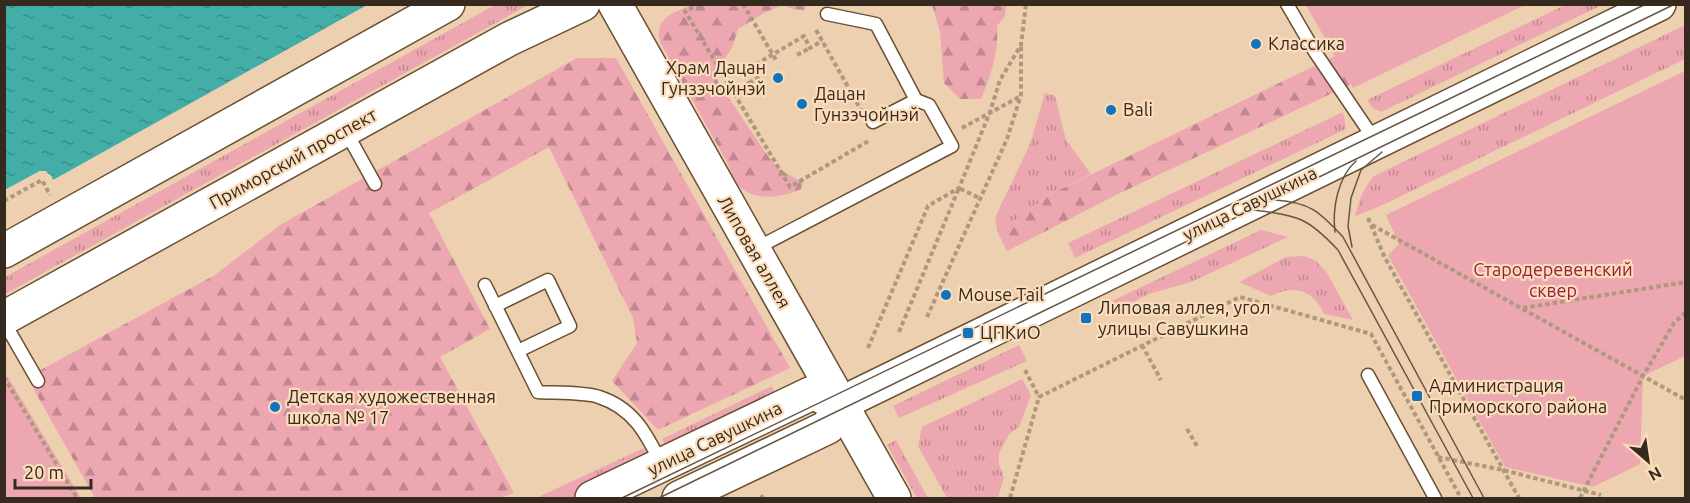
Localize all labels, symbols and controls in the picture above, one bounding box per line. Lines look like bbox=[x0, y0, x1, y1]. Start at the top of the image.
place label: Классика bbox=[1268, 33, 1345, 53]
marker: Классика bbox=[1249, 37, 1263, 51]
place label: Храм Дацан Гунзэчойнэй bbox=[661, 57, 766, 98]
marker: Храм Дацан Гунзэчойнэй bbox=[771, 71, 785, 85]
place label: Дацан Гунзэчойнэй bbox=[814, 83, 919, 124]
marker: Дацан Гунзэчойнэй bbox=[795, 97, 809, 111]
place label: Bali bbox=[1123, 99, 1153, 119]
marker: Bali bbox=[1104, 103, 1118, 117]
street label: Приморский проспект bbox=[205, 104, 380, 212]
street label: улица Савушкина bbox=[1179, 162, 1320, 244]
street label: Липовая аллея bbox=[714, 192, 795, 311]
park label: Стародеревенский сквер bbox=[1473, 259, 1633, 300]
place label: Mouse Tail bbox=[958, 284, 1044, 304]
marker: Mouse Tail bbox=[939, 288, 953, 302]
place label: Липовая аллея, угол улицы Савушкина bbox=[1098, 297, 1270, 338]
marker: Липовая аллея, угол улицы Савушкина bbox=[1079, 311, 1093, 325]
place label: ЦПКиО bbox=[980, 322, 1041, 342]
marker: ЦПКиО bbox=[961, 326, 975, 340]
place label: Администрация Приморского района bbox=[1429, 375, 1607, 416]
place label: Детская художественная школа № 17 bbox=[287, 386, 496, 427]
marker: Администрация Приморского района bbox=[1410, 389, 1424, 403]
street label: улица Савушкина bbox=[644, 397, 785, 479]
marker: Детская художественная школа № 17 bbox=[268, 400, 282, 414]
north arrow bbox=[1618, 431, 1678, 491]
scale bar bbox=[15, 452, 92, 490]
text: 20 m bbox=[24, 462, 64, 482]
text: N bbox=[1646, 463, 1665, 485]

